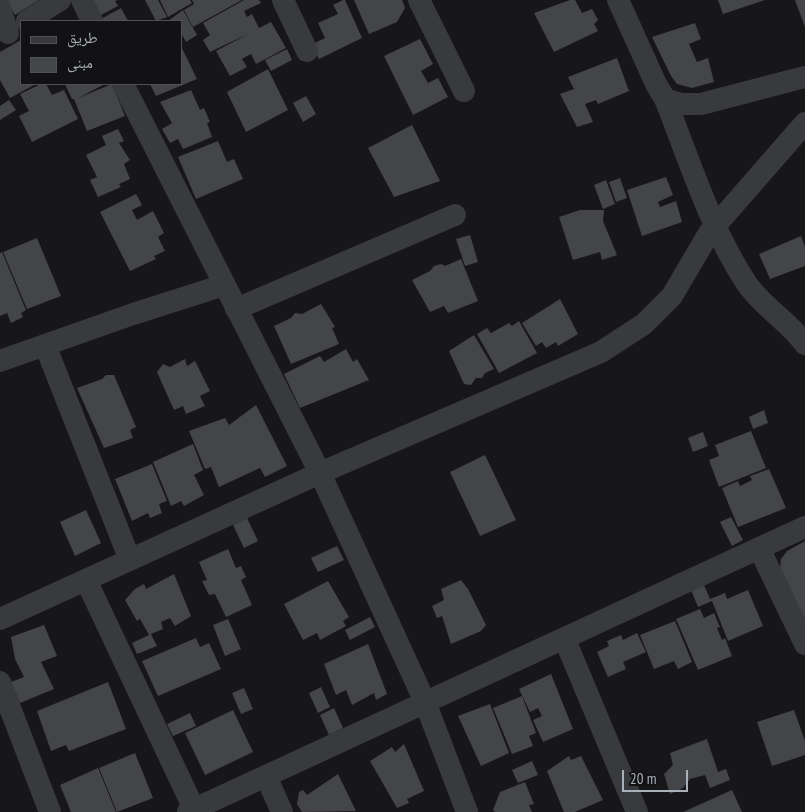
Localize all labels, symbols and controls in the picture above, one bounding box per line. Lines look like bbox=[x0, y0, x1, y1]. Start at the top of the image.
legend bbox=[20, 20, 182, 85]
text: طريق bbox=[67, 28, 98, 47]
text: مبنى bbox=[67, 53, 93, 72]
scale bar bbox=[625, 760, 691, 792]
text: 20 m bbox=[630, 769, 656, 788]

